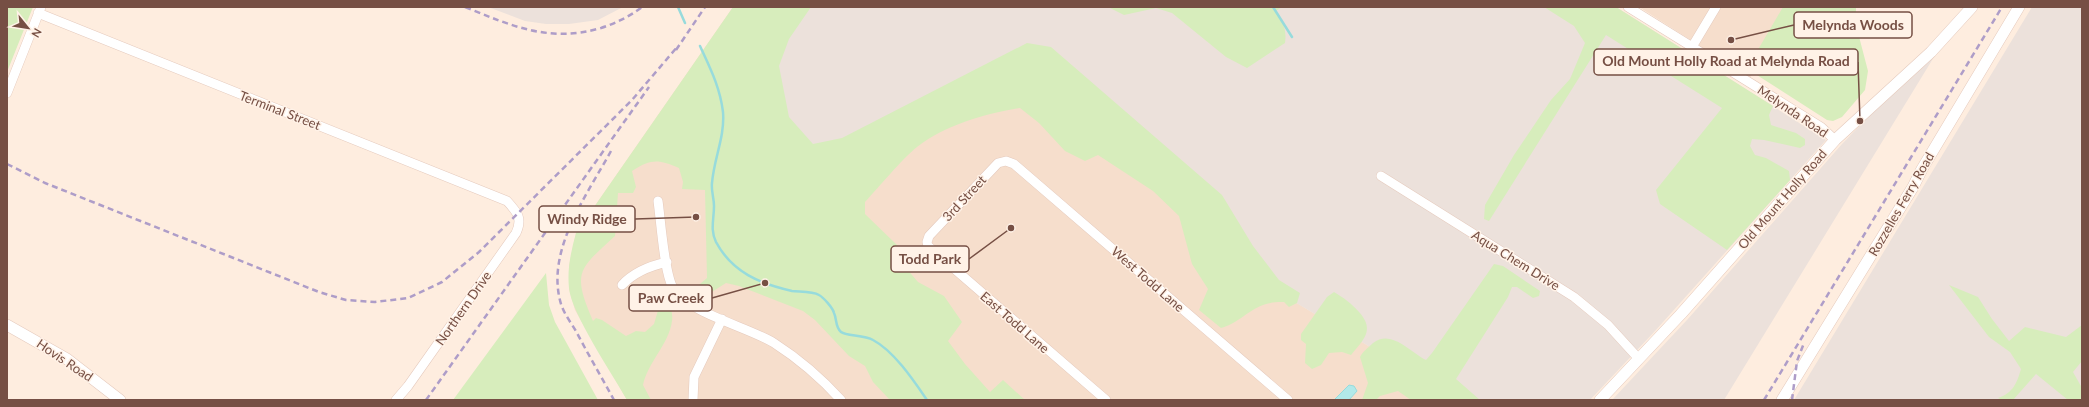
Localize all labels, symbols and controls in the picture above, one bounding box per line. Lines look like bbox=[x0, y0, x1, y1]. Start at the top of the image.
north arrow bbox=[8, 8, 48, 48]
callout: Melynda Woods bbox=[1794, 12, 1912, 38]
text: Melynda Woods bbox=[1802, 16, 1904, 33]
text: N bbox=[29, 26, 45, 40]
callout: Old Mount Holly Road at Melynda Road bbox=[1594, 49, 1858, 75]
text: Old Mount Holly Road at Melynda Road bbox=[1602, 52, 1850, 69]
street label: Melynda Road bbox=[1755, 82, 1831, 140]
street label: Terminal Street bbox=[237, 87, 323, 133]
street label: Old Mount Holly Road bbox=[1734, 146, 1830, 252]
street label: Rozzelles Ferry Road bbox=[1865, 149, 1937, 259]
street label: 3rd Street bbox=[939, 172, 989, 224]
callout: Windy Ridge bbox=[539, 206, 635, 232]
text: Windy Ridge bbox=[547, 210, 627, 227]
street label: Aqua Chem Drive bbox=[1469, 227, 1563, 294]
street label: West Todd Lane bbox=[1108, 243, 1188, 315]
callout: Todd Park bbox=[891, 246, 969, 272]
text: Todd Park bbox=[899, 250, 962, 267]
street label: Northern Drive bbox=[432, 268, 495, 348]
callout: Paw Creek bbox=[629, 285, 712, 311]
street label: East Todd Lane bbox=[977, 288, 1053, 356]
text: Paw Creek bbox=[638, 289, 705, 306]
street label: Hovis Road bbox=[34, 335, 96, 385]

